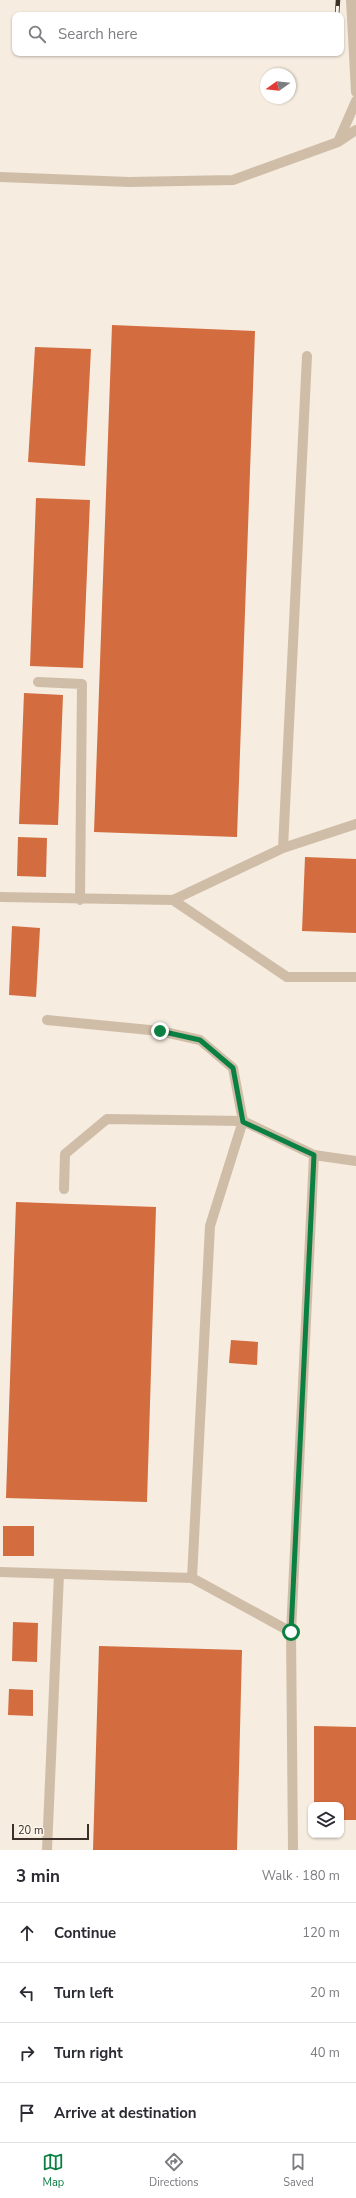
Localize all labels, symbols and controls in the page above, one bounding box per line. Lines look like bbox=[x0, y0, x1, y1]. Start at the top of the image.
search box bbox=[12, 12, 344, 56]
icon: search bbox=[26, 23, 48, 45]
text: Search here bbox=[58, 24, 138, 44]
north arrow bbox=[260, 68, 296, 104]
route end bbox=[151, 1022, 169, 1040]
route start bbox=[282, 1623, 300, 1641]
map controls bbox=[308, 1802, 344, 1838]
button: layers bbox=[308, 1802, 344, 1838]
scale bar bbox=[12, 1822, 89, 1841]
text: 20 m bbox=[18, 1823, 43, 1838]
text: 3 min bbox=[16, 1865, 60, 1888]
text: Walk · 180 m bbox=[262, 1867, 340, 1885]
icon: ahead bbox=[16, 1922, 38, 1944]
text: Continue bbox=[54, 1923, 116, 1943]
text: 120 m bbox=[302, 1924, 340, 1942]
icon: left bbox=[16, 1982, 38, 2004]
text: Turn left bbox=[54, 1983, 113, 2003]
text: 20 m bbox=[310, 1984, 340, 2002]
icon: right bbox=[16, 2042, 38, 2064]
text: Turn right bbox=[54, 2043, 123, 2063]
text: 40 m bbox=[310, 2044, 340, 2062]
icon: arrive bbox=[16, 2102, 38, 2124]
text: Arrive at destination bbox=[54, 2103, 197, 2123]
tab: Map bbox=[42, 2151, 64, 2190]
tab: Directions bbox=[149, 2151, 199, 2190]
tab: Saved bbox=[283, 2151, 314, 2190]

